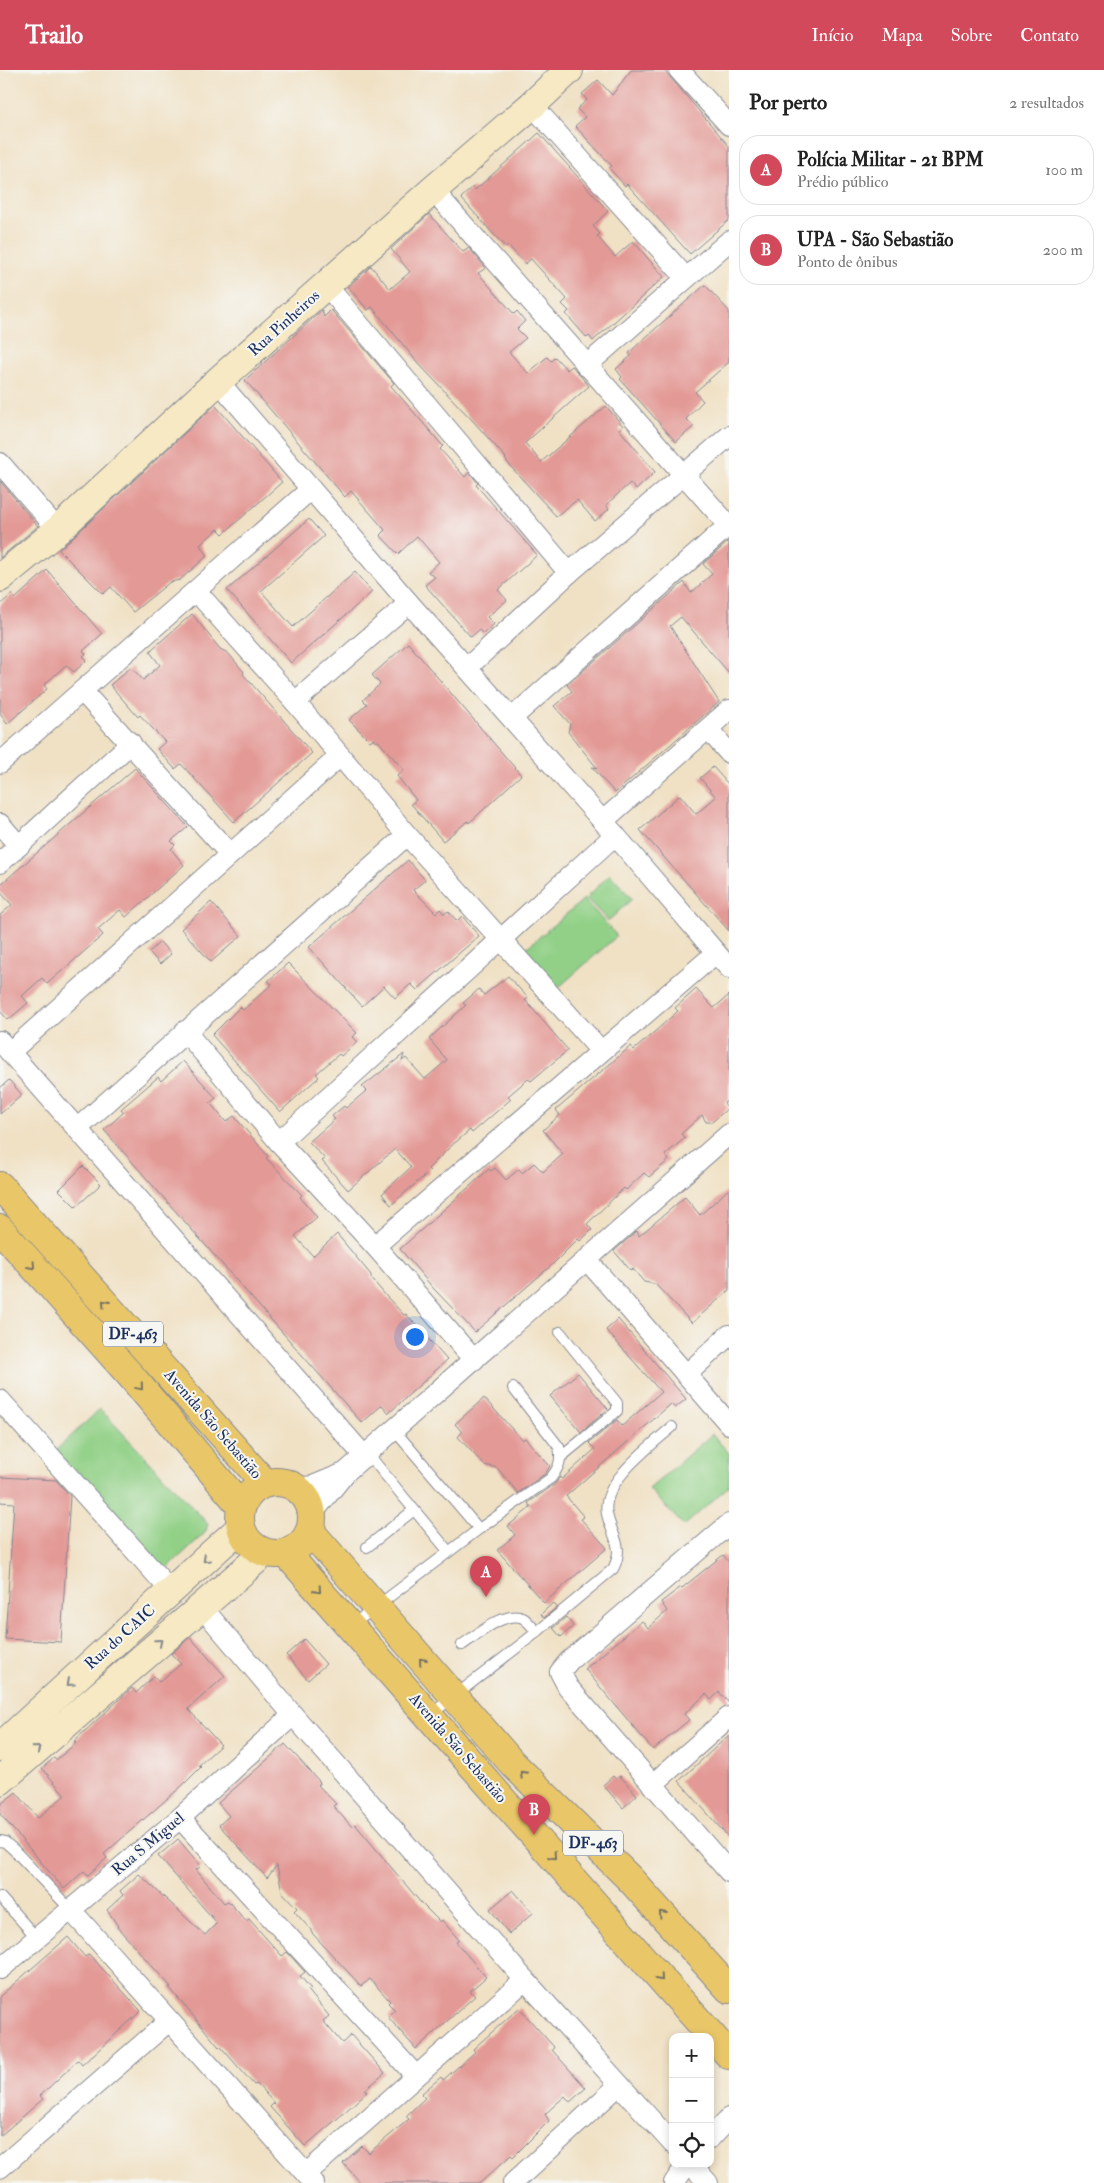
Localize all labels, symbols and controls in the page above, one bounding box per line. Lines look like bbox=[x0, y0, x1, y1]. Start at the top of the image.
text: Trailo bbox=[25, 20, 83, 51]
text: Início bbox=[812, 24, 853, 47]
text: Mapa bbox=[881, 24, 923, 47]
text: Sobre bbox=[951, 24, 992, 47]
text: Contato bbox=[1020, 24, 1079, 47]
text: Por perto bbox=[749, 89, 827, 116]
text: 2 resultados bbox=[1009, 93, 1084, 113]
text: Polícia Militar - 21 BPM bbox=[797, 148, 984, 172]
text: A bbox=[761, 160, 771, 180]
text: 100 m bbox=[1045, 160, 1083, 180]
text: Prédio público bbox=[797, 172, 888, 192]
text: UPA - São Sebastião bbox=[797, 228, 953, 252]
text: B bbox=[761, 240, 771, 260]
text: 200 m bbox=[1043, 240, 1083, 260]
text: Ponto de ônibus bbox=[797, 252, 898, 272]
street label: Rua Pinheiros bbox=[244, 286, 324, 360]
one-way arrow bbox=[27, 1260, 36, 1269]
one-way arrow bbox=[102, 1299, 111, 1308]
road number: DF-463 bbox=[103, 1322, 163, 1346]
your location bbox=[402, 1324, 428, 1350]
street label: Avenida São Sebastião bbox=[159, 1364, 266, 1483]
one-way arrow bbox=[134, 1382, 143, 1391]
one-way arrow bbox=[202, 1553, 211, 1562]
pin: A bbox=[470, 1556, 502, 1597]
one-way arrow bbox=[313, 1584, 322, 1593]
street label: Rua do CAIC bbox=[80, 1600, 160, 1674]
one-way arrow bbox=[154, 1639, 163, 1648]
one-way arrow bbox=[420, 1658, 428, 1667]
one-way arrow bbox=[67, 1677, 76, 1686]
street label: Avenida São Sebastião bbox=[404, 1688, 511, 1807]
one-way arrow bbox=[31, 1745, 40, 1754]
one-way arrow bbox=[519, 1771, 528, 1780]
pin: B bbox=[518, 1794, 550, 1835]
street label: Rua S Miguel bbox=[108, 1808, 188, 1880]
road number: DF-463 bbox=[563, 1830, 623, 1856]
one-way arrow bbox=[547, 1851, 556, 1860]
one-way arrow bbox=[659, 1911, 667, 1920]
one-way arrow bbox=[654, 1973, 663, 1982]
map controls bbox=[669, 2033, 714, 2168]
button: + bbox=[669, 2033, 714, 2078]
button: − bbox=[669, 2078, 714, 2123]
button: locate bbox=[669, 2123, 714, 2168]

